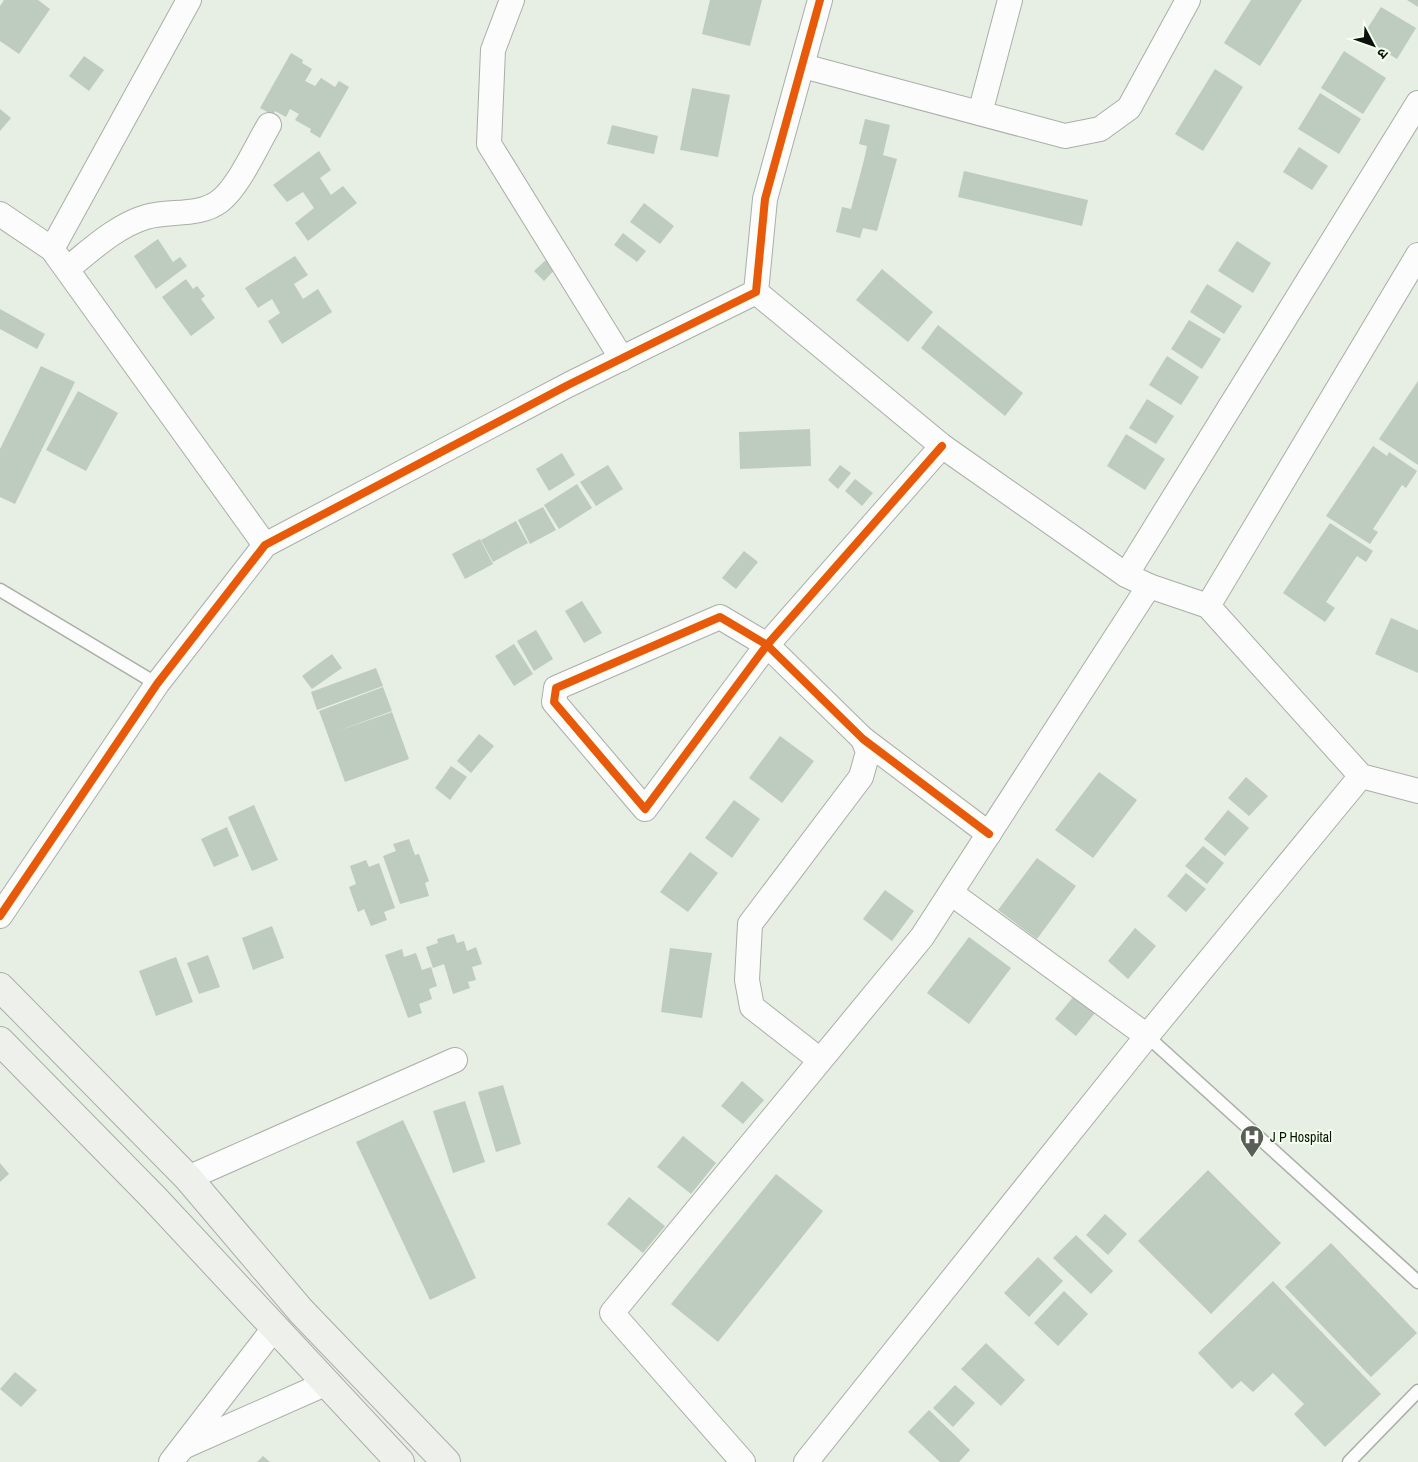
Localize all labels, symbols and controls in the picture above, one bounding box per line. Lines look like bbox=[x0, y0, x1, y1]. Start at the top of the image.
north arrow bbox=[1348, 20, 1398, 70]
text: उ bbox=[1373, 45, 1392, 63]
hospital icon: J P Hospital bbox=[1239, 1124, 1265, 1158]
place label: J P Hospital bbox=[1270, 1128, 1332, 1146]

